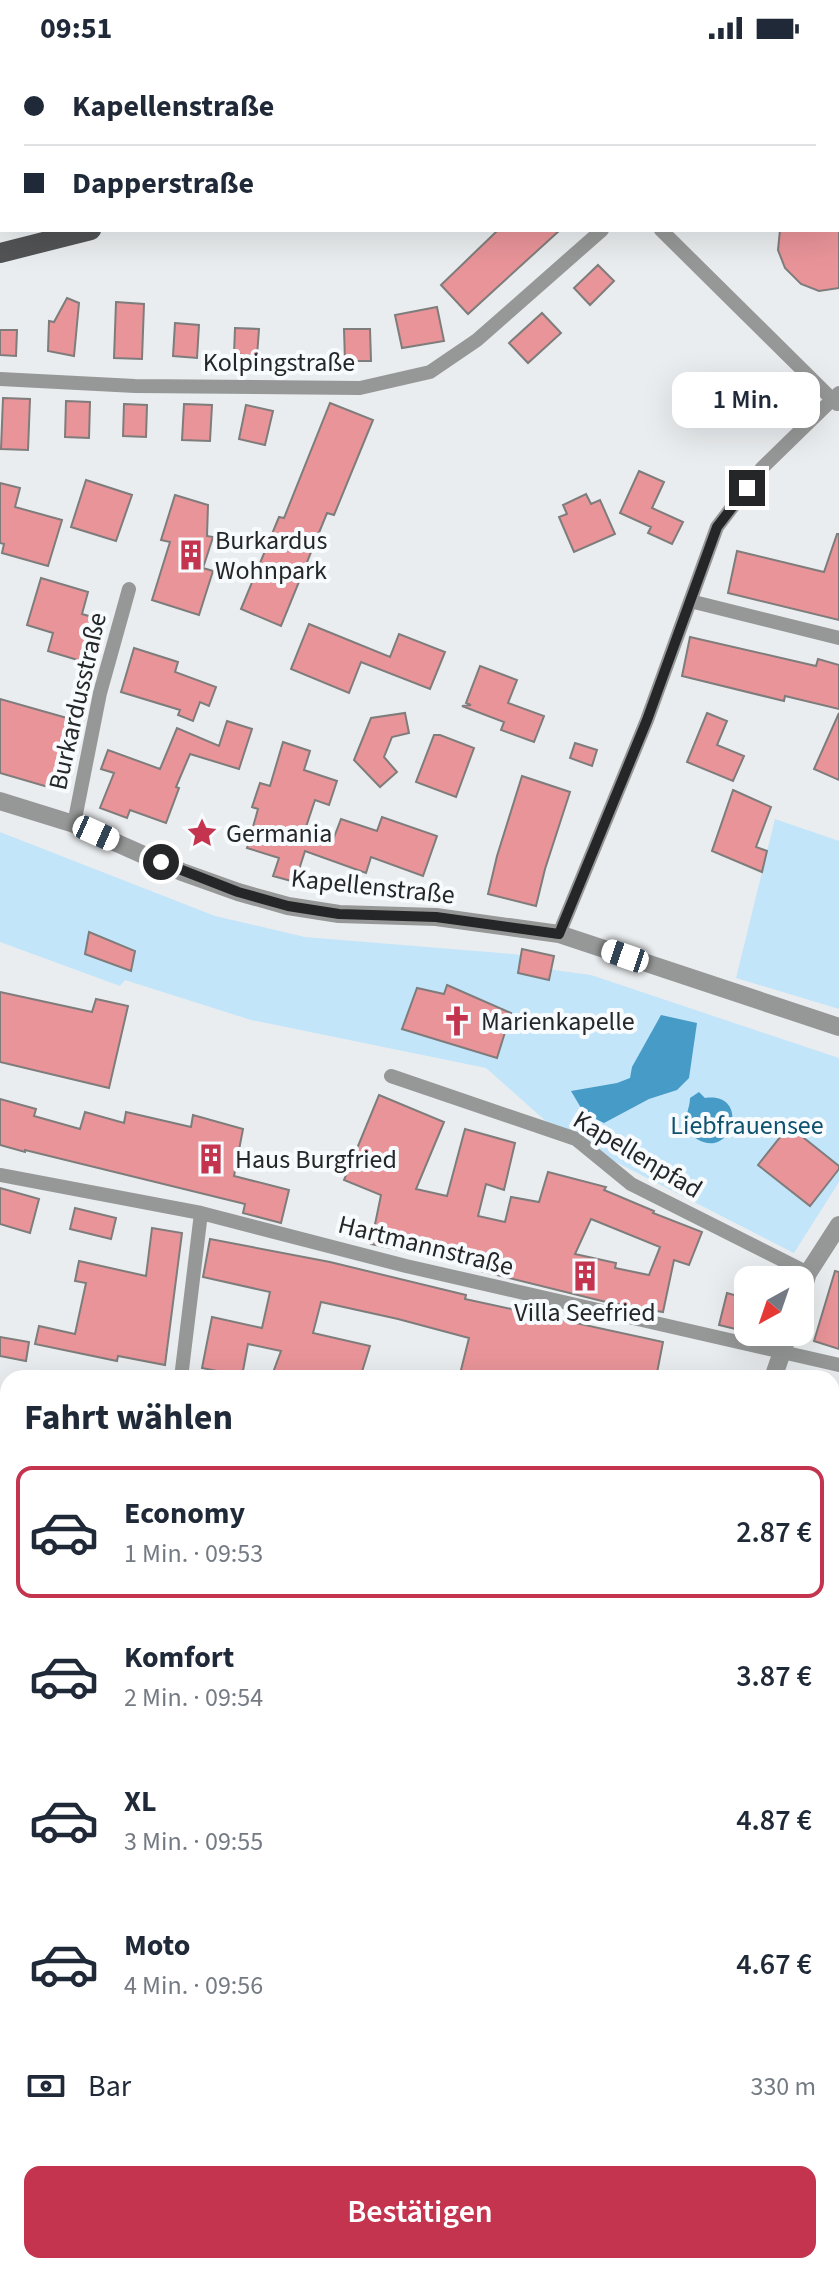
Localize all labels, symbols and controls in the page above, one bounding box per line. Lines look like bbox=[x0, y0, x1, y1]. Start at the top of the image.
text: 09:51 bbox=[40, 7, 112, 50]
text: Kapellenstraße bbox=[72, 85, 274, 128]
text: Dapperstraße bbox=[72, 162, 254, 205]
street label: Kolpingstraße bbox=[203, 344, 355, 381]
callout: 1 Min. bbox=[673, 372, 821, 428]
text: 1 Min. bbox=[713, 381, 779, 418]
route end bbox=[729, 470, 765, 506]
place label: Burkardus Wohnpark bbox=[215, 522, 328, 589]
building icon: Burkardus Wohnpark bbox=[174, 538, 208, 572]
street label: Burkardusstraße bbox=[39, 609, 116, 793]
car bbox=[69, 812, 123, 854]
place label: Germania bbox=[226, 815, 332, 852]
place icon: Germania bbox=[185, 816, 219, 850]
route start bbox=[143, 844, 179, 880]
street label: Kapellenstraße bbox=[289, 860, 457, 913]
car bbox=[598, 937, 652, 975]
place label: Marienkapelle bbox=[481, 1003, 635, 1040]
church icon: Marienkapelle bbox=[440, 1004, 474, 1038]
street label: Kapellenpfad bbox=[566, 1101, 709, 1208]
park label: Liebfrauensee bbox=[670, 1107, 824, 1144]
place label: Haus Burgfried bbox=[235, 1141, 397, 1178]
building icon: Haus Burgfried bbox=[194, 1142, 228, 1176]
street label: Hartmannstraße bbox=[334, 1206, 517, 1285]
building icon: Villa Seefried bbox=[568, 1259, 602, 1293]
north arrow bbox=[734, 1266, 814, 1346]
map controls bbox=[734, 1266, 814, 1346]
place label: Villa Seefried bbox=[514, 1294, 656, 1331]
text: Fahrt wählen bbox=[24, 1392, 233, 1443]
text: Economy bbox=[124, 1492, 245, 1535]
icon: car bbox=[28, 1496, 100, 1568]
text: 2.87 € bbox=[736, 1511, 812, 1554]
text: 1 Min. · 09:53 bbox=[124, 1535, 263, 1572]
text: Komfort bbox=[124, 1636, 234, 1679]
icon: car bbox=[28, 1640, 100, 1712]
text: 3.87 € bbox=[736, 1655, 812, 1698]
text: 2 Min. · 09:54 bbox=[124, 1679, 263, 1716]
text: XL bbox=[124, 1780, 157, 1823]
icon: car bbox=[28, 1784, 100, 1856]
text: 4.87 € bbox=[736, 1799, 812, 1842]
text: 3 Min. · 09:55 bbox=[124, 1823, 263, 1860]
text: Moto bbox=[124, 1924, 190, 1967]
icon: car bbox=[28, 1928, 100, 2000]
text: 4.67 € bbox=[736, 1943, 812, 1986]
text: 4 Min. · 09:56 bbox=[124, 1967, 263, 2004]
icon: cash bbox=[24, 2064, 68, 2108]
text: Bar bbox=[88, 2065, 131, 2108]
text: 330 m bbox=[750, 2068, 816, 2105]
button: Bestätigen bbox=[24, 2166, 816, 2258]

